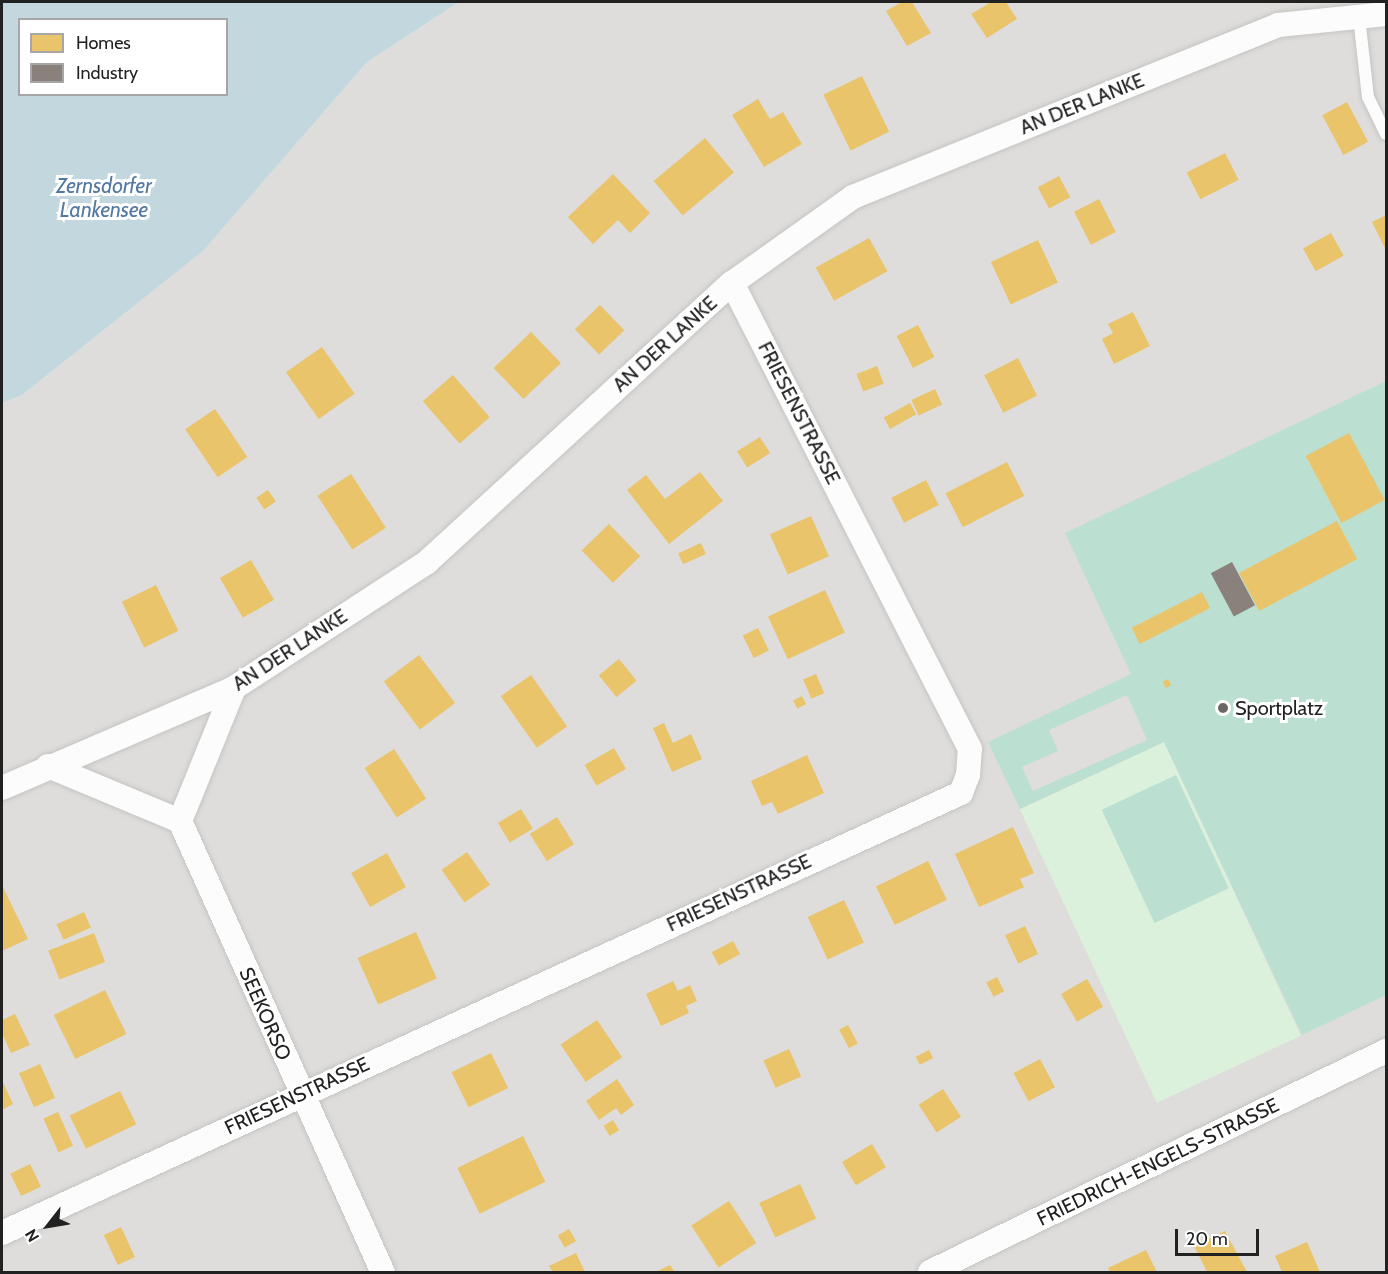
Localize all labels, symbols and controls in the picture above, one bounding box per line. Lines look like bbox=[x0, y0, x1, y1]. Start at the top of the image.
legend bbox=[18, 18, 228, 96]
text: Homes bbox=[76, 32, 131, 54]
text: Industry bbox=[76, 62, 138, 84]
street label: AN DER LANKE bbox=[1016, 68, 1148, 140]
water label: Zernsdorfer Lankensee bbox=[56, 173, 152, 223]
street label: AN DER LANKE bbox=[608, 291, 722, 397]
street label: FRIESENSTRASSE bbox=[753, 338, 845, 488]
street label: AN DER LANKE bbox=[228, 604, 352, 696]
place label: Sportplatz bbox=[1235, 696, 1323, 720]
marker: Sportplatz bbox=[1216, 701, 1230, 715]
street label: FRIESENSTRASSE bbox=[663, 849, 815, 937]
street label: SEEKORSO bbox=[234, 964, 296, 1064]
street label: FRIESENSTRASSE bbox=[221, 1052, 373, 1140]
street label: FRIEDRICH-ENGELS-STRASSE bbox=[1033, 1093, 1283, 1231]
north arrow bbox=[18, 1196, 78, 1256]
scale bar bbox=[1178, 1217, 1262, 1255]
text: N bbox=[21, 1226, 43, 1245]
text: 20 m bbox=[1186, 1228, 1228, 1250]

